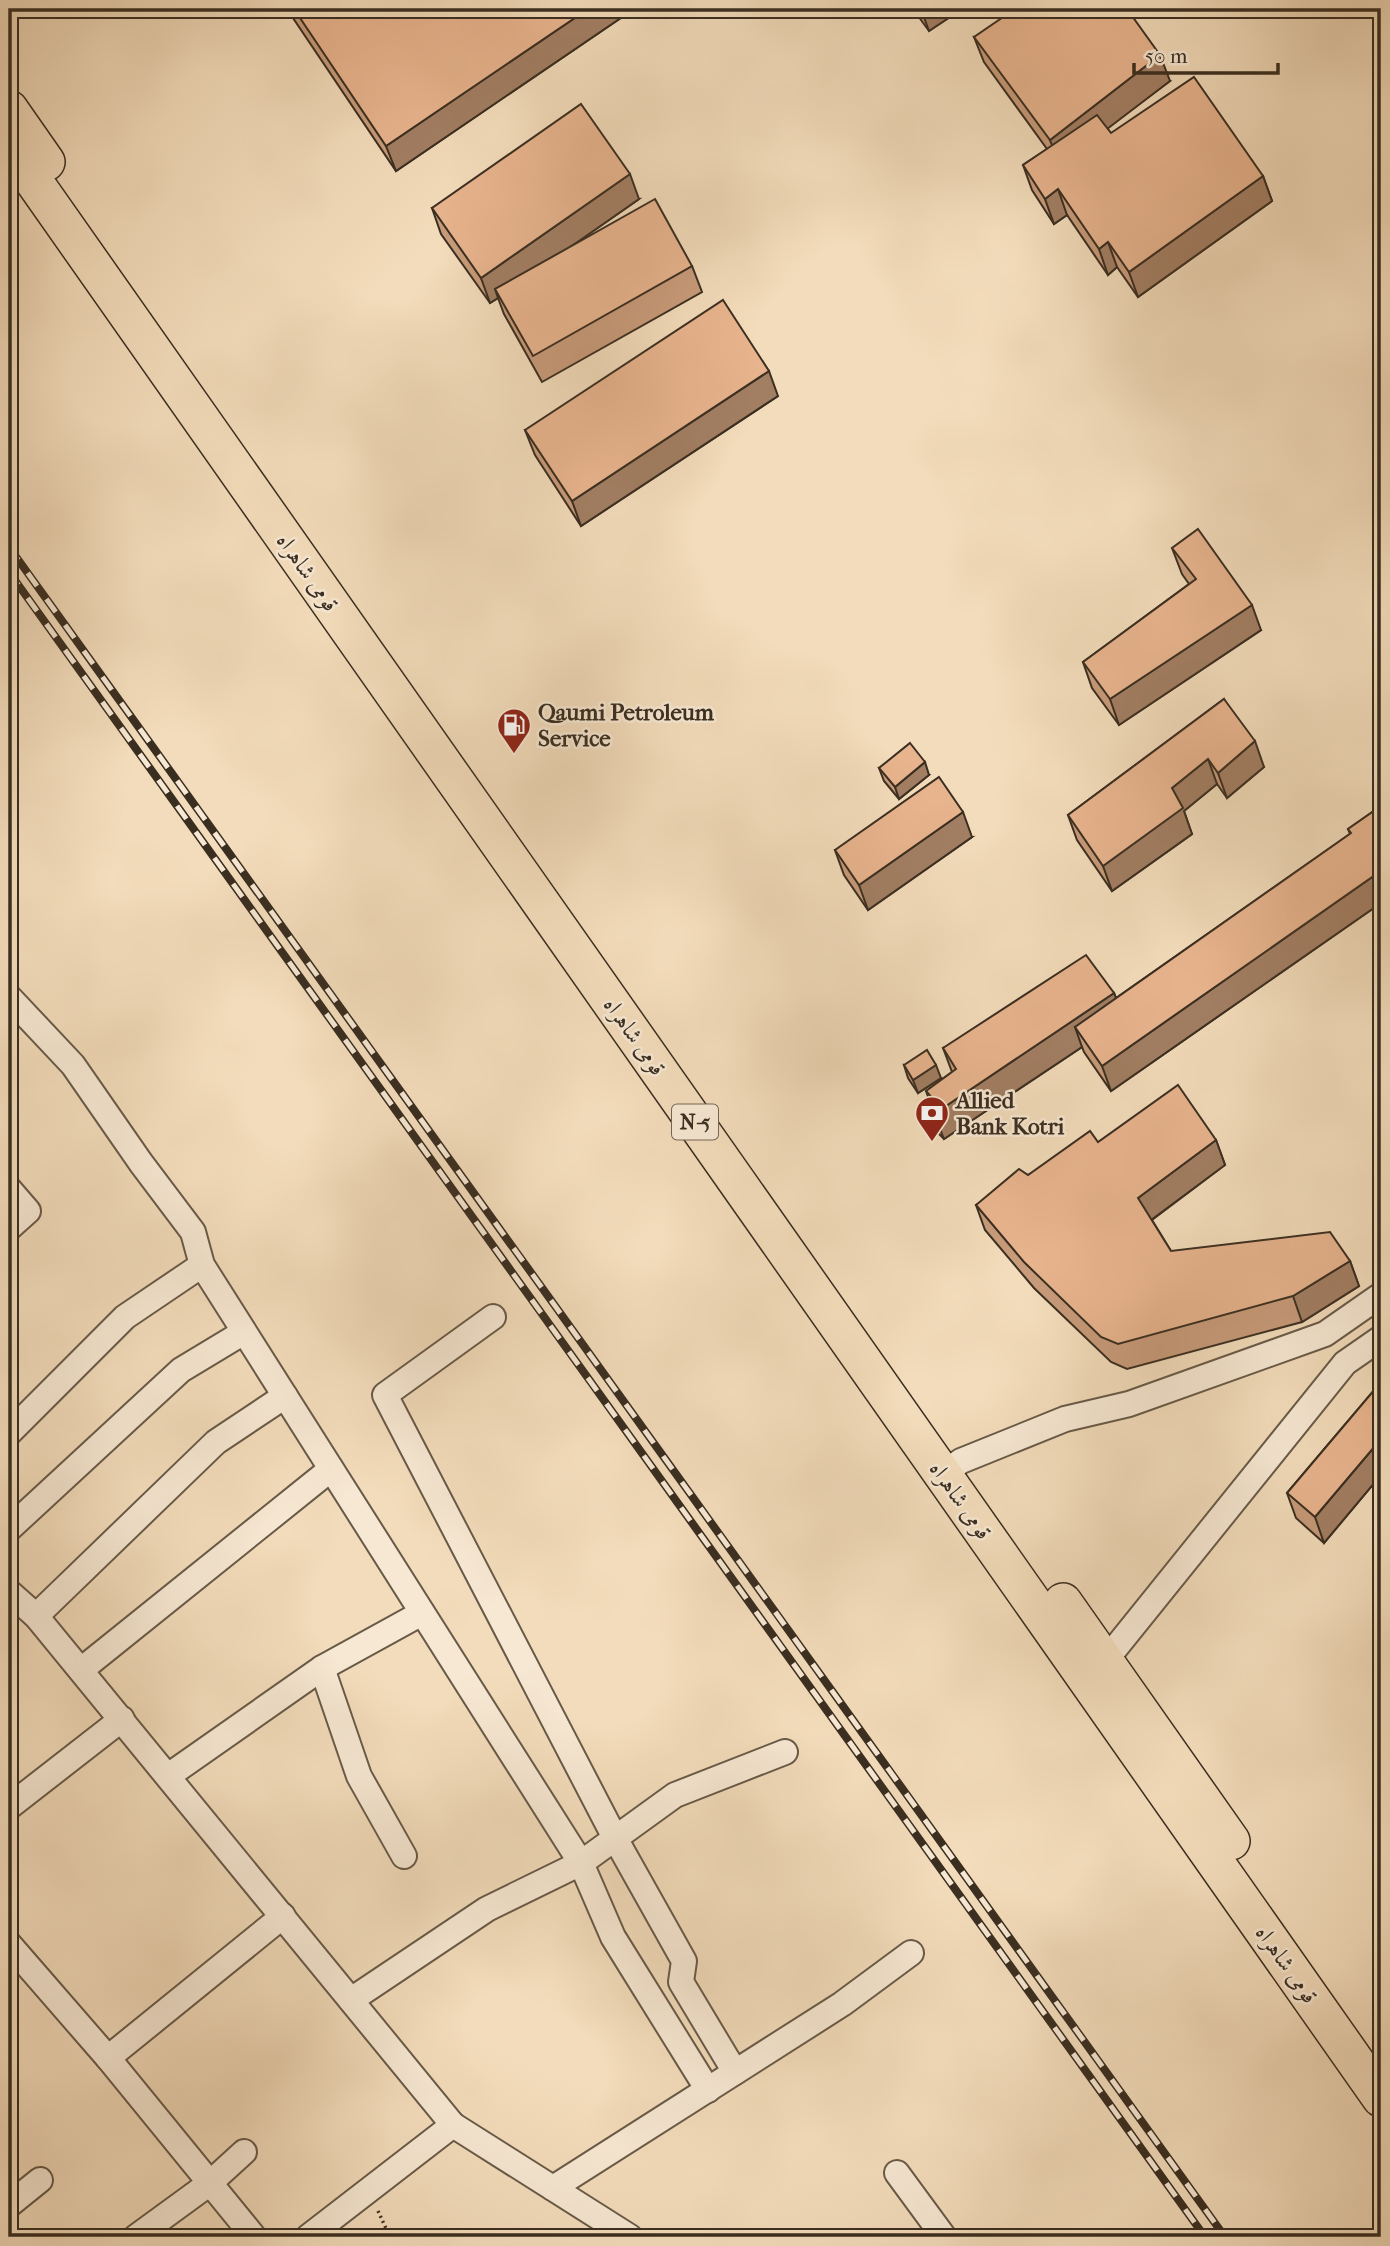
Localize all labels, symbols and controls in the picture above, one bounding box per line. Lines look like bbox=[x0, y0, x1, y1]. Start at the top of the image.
scale bar bbox=[1134, 32, 1278, 76]
text: 50 m bbox=[1145, 44, 1188, 68]
street label: قومی شاہراہ bbox=[270, 528, 344, 617]
place label: Qaumi Petroleum Service bbox=[538, 699, 715, 752]
fuel station icon: Qaumi Petroleum Service bbox=[495, 706, 533, 755]
street label: قومی شاہراہ bbox=[597, 992, 671, 1081]
place label: Allied Bank Kotri bbox=[954, 1087, 1065, 1140]
bank icon: Allied Bank Kotri bbox=[913, 1094, 951, 1143]
road number: N-5 bbox=[672, 1104, 718, 1140]
street label: قومی شاہراہ bbox=[923, 1456, 997, 1545]
street label: قومی شاہراہ bbox=[1249, 1920, 1323, 2009]

